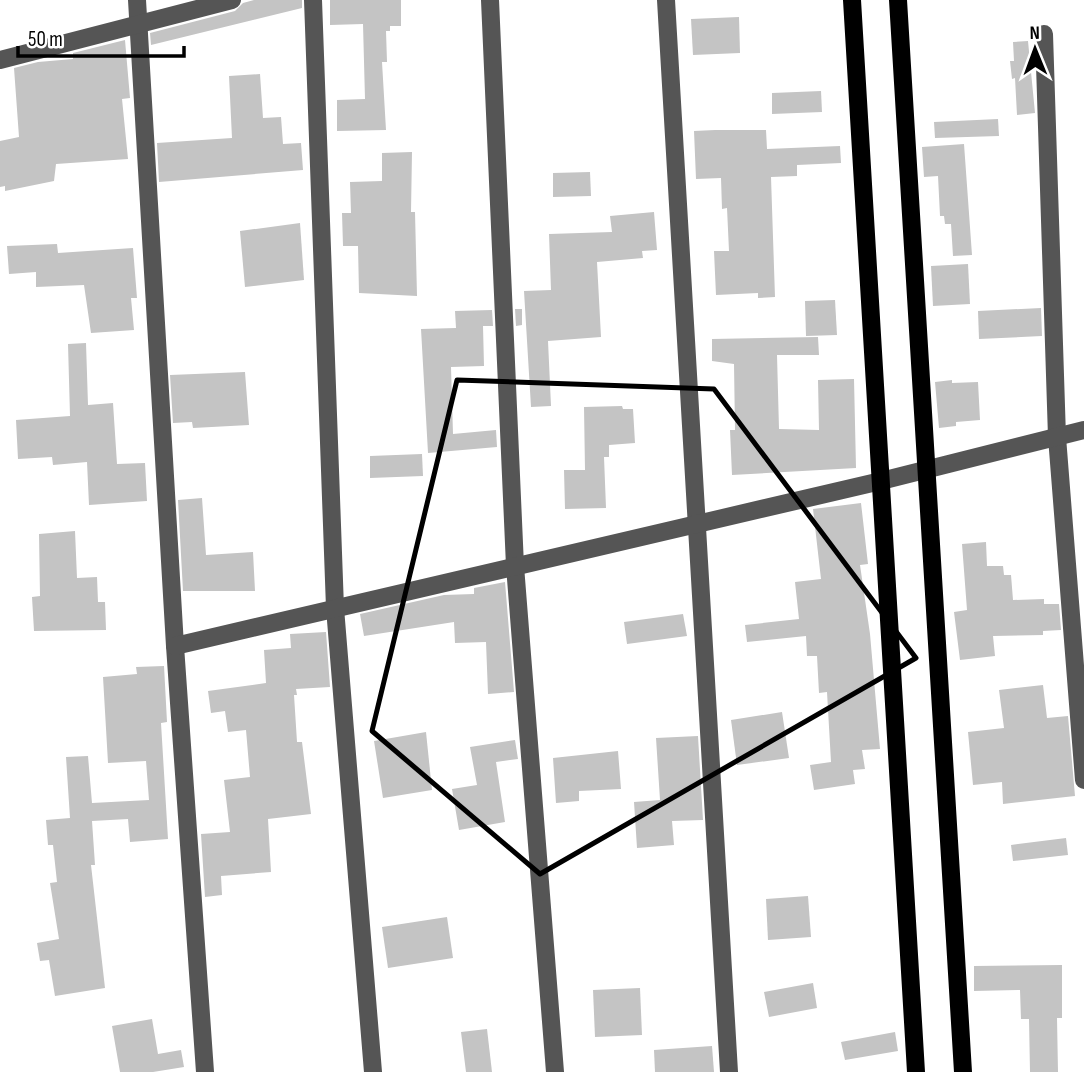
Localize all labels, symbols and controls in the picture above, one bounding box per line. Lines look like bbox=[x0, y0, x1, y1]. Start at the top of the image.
scale bar bbox=[18, 14, 184, 58]
north arrow bbox=[1000, 14, 1070, 84]
text: N bbox=[1029, 22, 1040, 45]
text: 50 m bbox=[28, 27, 63, 52]

